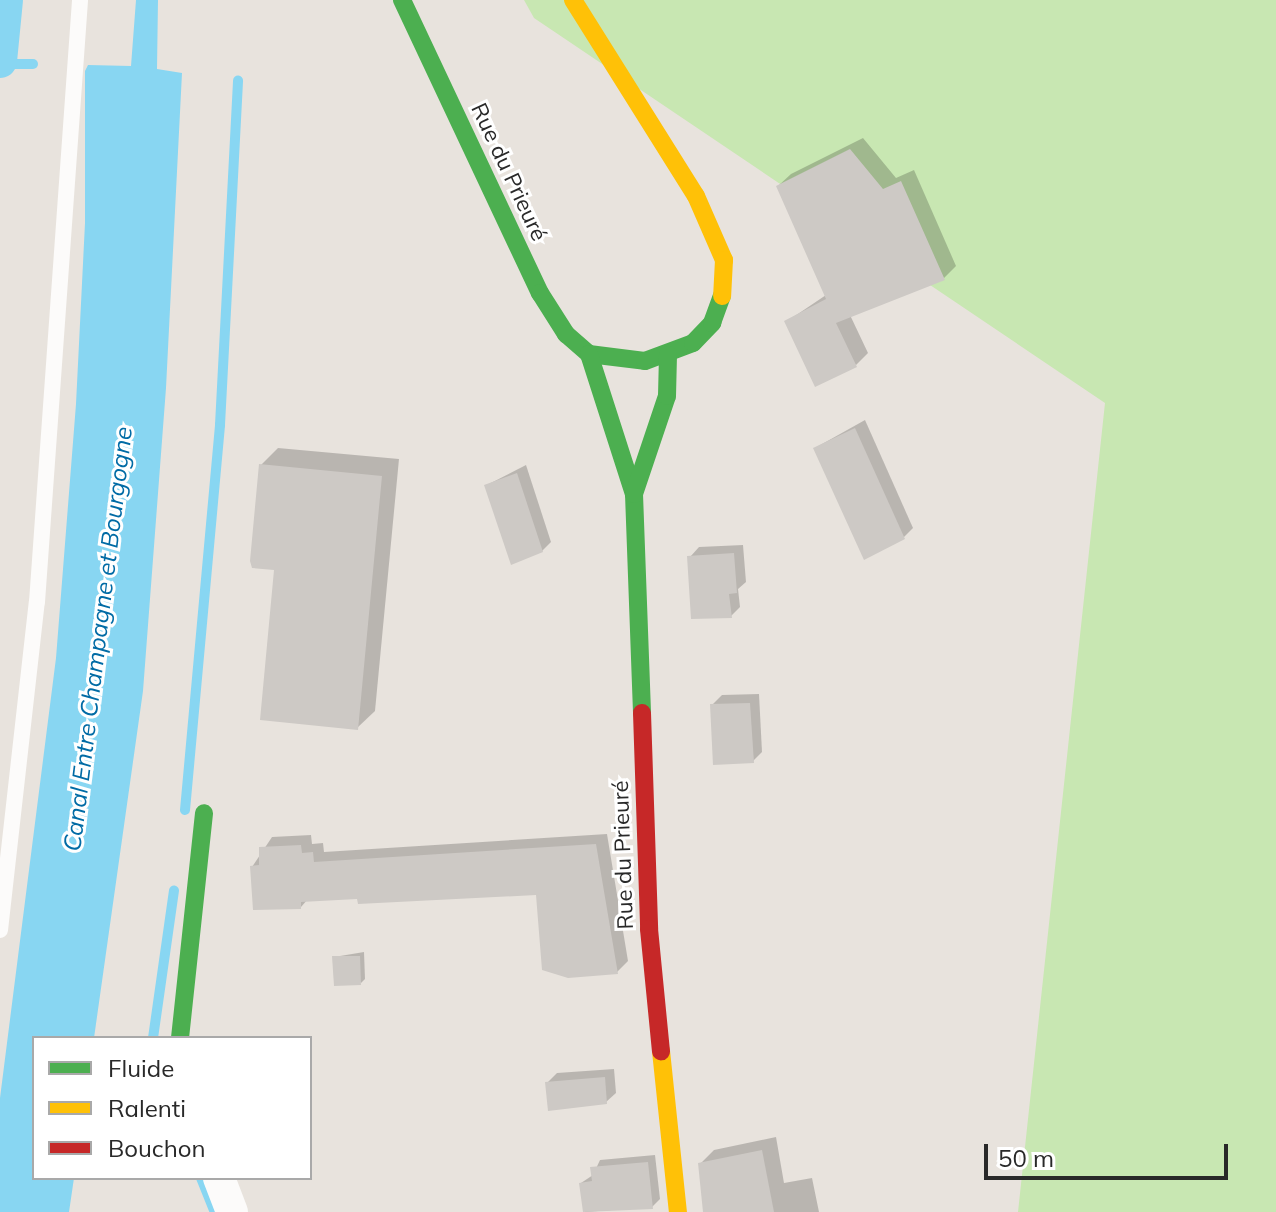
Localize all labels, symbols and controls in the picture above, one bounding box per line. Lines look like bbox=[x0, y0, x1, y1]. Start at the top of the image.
street label: Rue du Prieuré bbox=[466, 99, 552, 245]
water label: Canal Entre Champagne et Bourgogne bbox=[58, 425, 138, 853]
street label: Rue du Prieuré bbox=[607, 780, 639, 930]
legend bbox=[32, 1036, 312, 1180]
text: Fluide bbox=[108, 1053, 174, 1083]
text: Ralenti bbox=[108, 1093, 186, 1123]
scale bar bbox=[988, 1128, 1232, 1178]
text: Bouchon bbox=[108, 1133, 206, 1163]
text: 50 m bbox=[998, 1143, 1054, 1173]

